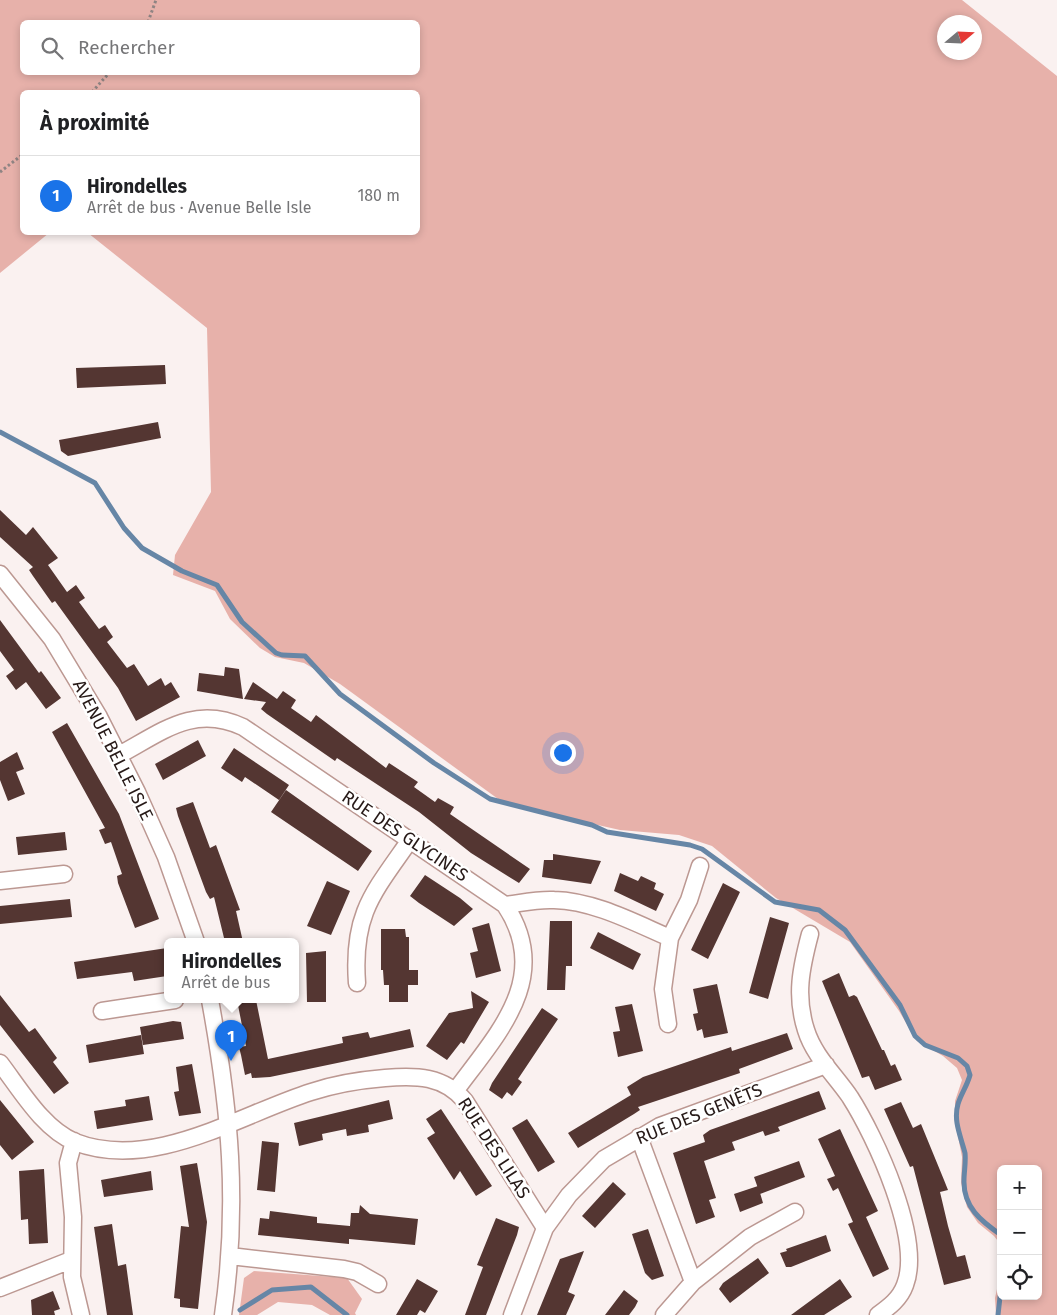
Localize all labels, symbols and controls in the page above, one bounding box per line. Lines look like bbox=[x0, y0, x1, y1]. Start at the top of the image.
north arrow bbox=[937, 15, 982, 60]
search box bbox=[20, 20, 420, 75]
icon: search bbox=[38, 34, 66, 62]
text: Rechercher bbox=[78, 36, 175, 59]
text: À proximité bbox=[40, 110, 149, 136]
text: Hirondelles bbox=[87, 175, 187, 198]
text: 1 bbox=[52, 186, 60, 205]
text: 180 m bbox=[357, 186, 400, 205]
text: Arrêt de bus · Avenue Belle Isle bbox=[87, 198, 311, 217]
street label: AVENUE BELLE ISLE bbox=[68, 676, 158, 824]
your location bbox=[550, 740, 576, 766]
street label: RUE DES GLYCINES bbox=[338, 786, 473, 887]
popup bbox=[164, 938, 299, 1003]
text: Hirondelles bbox=[182, 950, 281, 973]
text: Arrêt de bus bbox=[182, 973, 270, 992]
pin: 1 bbox=[215, 1020, 247, 1061]
street label: RUE DES GENÊTS bbox=[633, 1079, 766, 1149]
street label: RUE DES LILAS bbox=[453, 1093, 535, 1203]
map controls bbox=[997, 1165, 1042, 1300]
button: + bbox=[997, 1165, 1042, 1210]
button: − bbox=[997, 1210, 1042, 1255]
button: locate bbox=[997, 1255, 1042, 1300]

